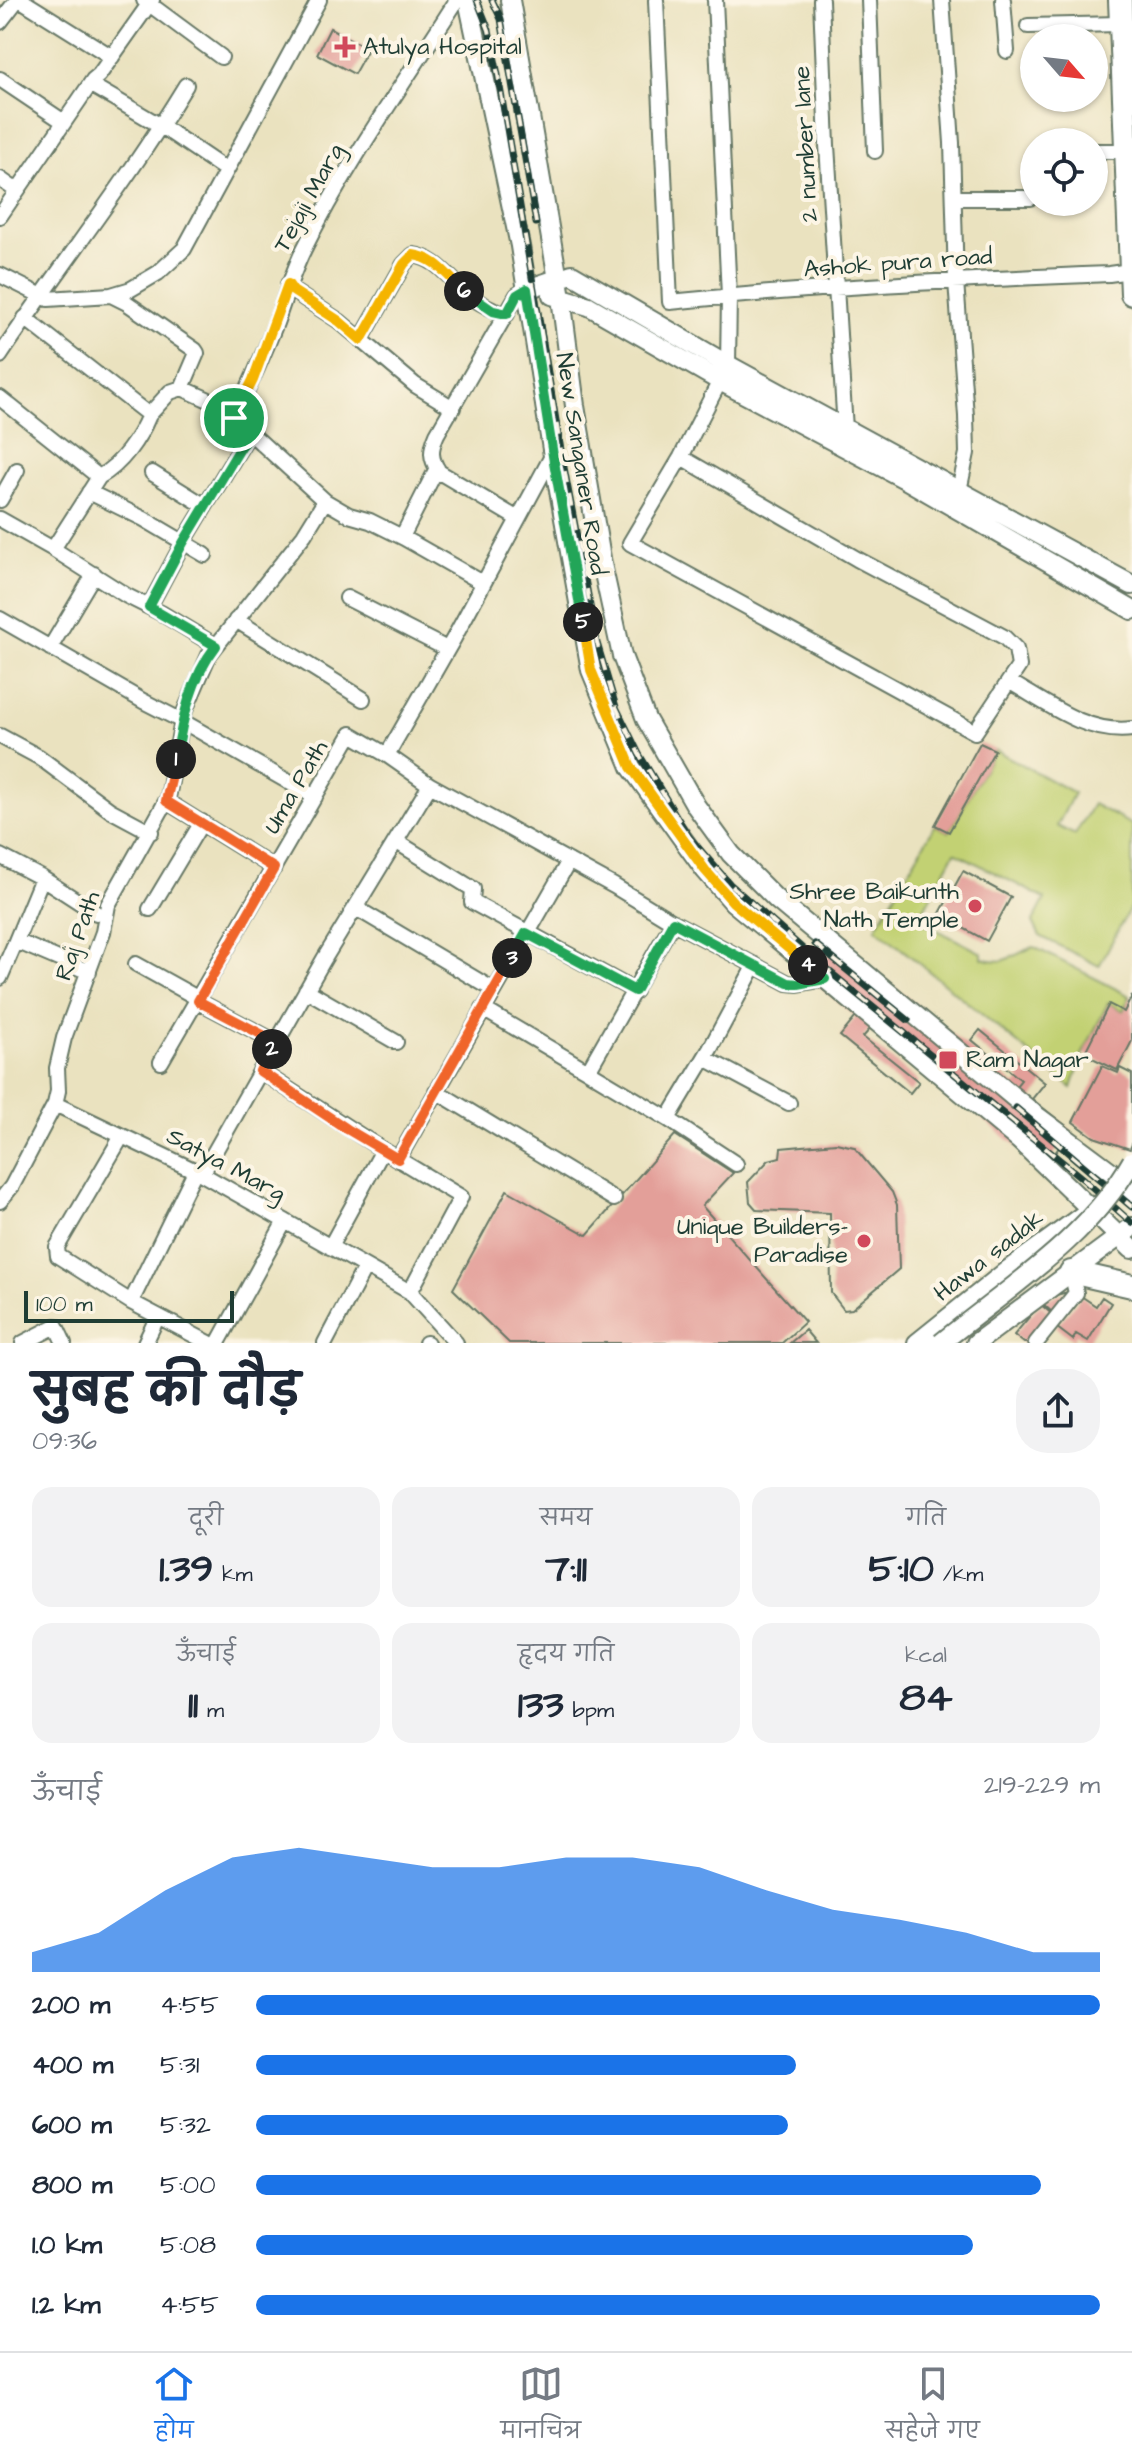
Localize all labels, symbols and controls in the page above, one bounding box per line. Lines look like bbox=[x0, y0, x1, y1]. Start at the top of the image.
north arrow bbox=[1020, 24, 1108, 112]
map controls bbox=[1020, 24, 1108, 216]
place label: Atulya Hospital bbox=[363, 30, 522, 65]
marker: Atulya Hospital bbox=[334, 36, 356, 58]
street label: 2 number lane bbox=[785, 65, 827, 223]
button: locate bbox=[1020, 128, 1108, 216]
street label: Tejaji Marg bbox=[265, 137, 354, 259]
street label: Ashok pura road bbox=[803, 239, 993, 287]
pin: 6 bbox=[444, 271, 484, 311]
text: 6 bbox=[457, 275, 471, 306]
street label: New Sanganer Road bbox=[546, 351, 615, 578]
pin bbox=[200, 384, 268, 452]
icon: arrive bbox=[212, 396, 256, 440]
pin: 5 bbox=[563, 602, 603, 642]
text: 5 bbox=[575, 606, 591, 637]
street label: Uma Path bbox=[256, 734, 337, 840]
pin: 1 bbox=[156, 739, 196, 779]
text: 1 bbox=[175, 743, 177, 774]
place label: Shree Baikunth Nath Temple bbox=[789, 875, 959, 937]
street label: Raj Path bbox=[47, 887, 109, 985]
marker: Shree Baikunth Nath Temple bbox=[966, 897, 984, 915]
pin: 3 bbox=[492, 938, 532, 978]
text: 3 bbox=[506, 942, 518, 973]
pin: 4 bbox=[788, 945, 828, 985]
text: 4 bbox=[801, 949, 815, 980]
pin: 2 bbox=[252, 1029, 292, 1069]
text: 2 bbox=[266, 1033, 278, 1064]
place label: Ram Nagar bbox=[966, 1043, 1089, 1078]
marker: Ram Nagar bbox=[937, 1049, 959, 1071]
street label: Satya Marg bbox=[160, 1119, 291, 1211]
street label: Hawa sadak bbox=[927, 1202, 1051, 1310]
place label: Unique Builders- Paradise bbox=[677, 1210, 849, 1272]
marker: Unique Builders- Paradise bbox=[855, 1232, 873, 1250]
scale bar bbox=[24, 1287, 234, 1323]
text: 100 m bbox=[36, 1289, 93, 1320]
text: सुबह की दौड़ bbox=[32, 1362, 300, 1423]
button: share bbox=[1016, 1369, 1100, 1453]
text: 09:36 bbox=[32, 1423, 97, 1459]
text: दूरी bbox=[189, 1503, 223, 1534]
text: समय bbox=[540, 1503, 592, 1534]
text: गति bbox=[906, 1503, 946, 1534]
text: 1.39 bbox=[159, 1542, 213, 1597]
text: 7:11 bbox=[545, 1542, 587, 1597]
text: 5:10 bbox=[869, 1542, 934, 1597]
text: km bbox=[213, 1559, 253, 1590]
text: /km bbox=[934, 1559, 983, 1590]
text: ऊँचाई bbox=[176, 1639, 236, 1670]
text: हृदय गति bbox=[518, 1639, 614, 1670]
text: kcal bbox=[905, 1640, 947, 1671]
text: 84 bbox=[899, 1671, 953, 1726]
text: 11 bbox=[188, 1678, 198, 1733]
text: 133 bbox=[518, 1678, 564, 1733]
text: m bbox=[198, 1695, 224, 1726]
text: bpm bbox=[564, 1695, 614, 1726]
text: 219–229 m bbox=[984, 1767, 1100, 1803]
text: ऊँचाई bbox=[32, 1774, 102, 1810]
text: 200 m bbox=[32, 1987, 110, 2023]
text: 4:55 bbox=[160, 1987, 219, 2023]
text: 400 m bbox=[32, 2047, 113, 2083]
text: 5:31 bbox=[160, 2047, 199, 2083]
text: 600 m bbox=[32, 2107, 112, 2143]
text: 5:32 bbox=[160, 2107, 211, 2143]
text: 800 m bbox=[32, 2167, 112, 2203]
text: 5:00 bbox=[160, 2167, 216, 2203]
text: 1.0 km bbox=[32, 2227, 102, 2263]
text: 5:08 bbox=[160, 2227, 216, 2263]
text: 1.2 km bbox=[32, 2287, 100, 2323]
text: 4:55 bbox=[160, 2287, 219, 2323]
tab: होम bbox=[152, 2362, 196, 2455]
tab: मानचित्र bbox=[500, 2362, 581, 2455]
tab: सहेजे गए bbox=[885, 2362, 980, 2455]

